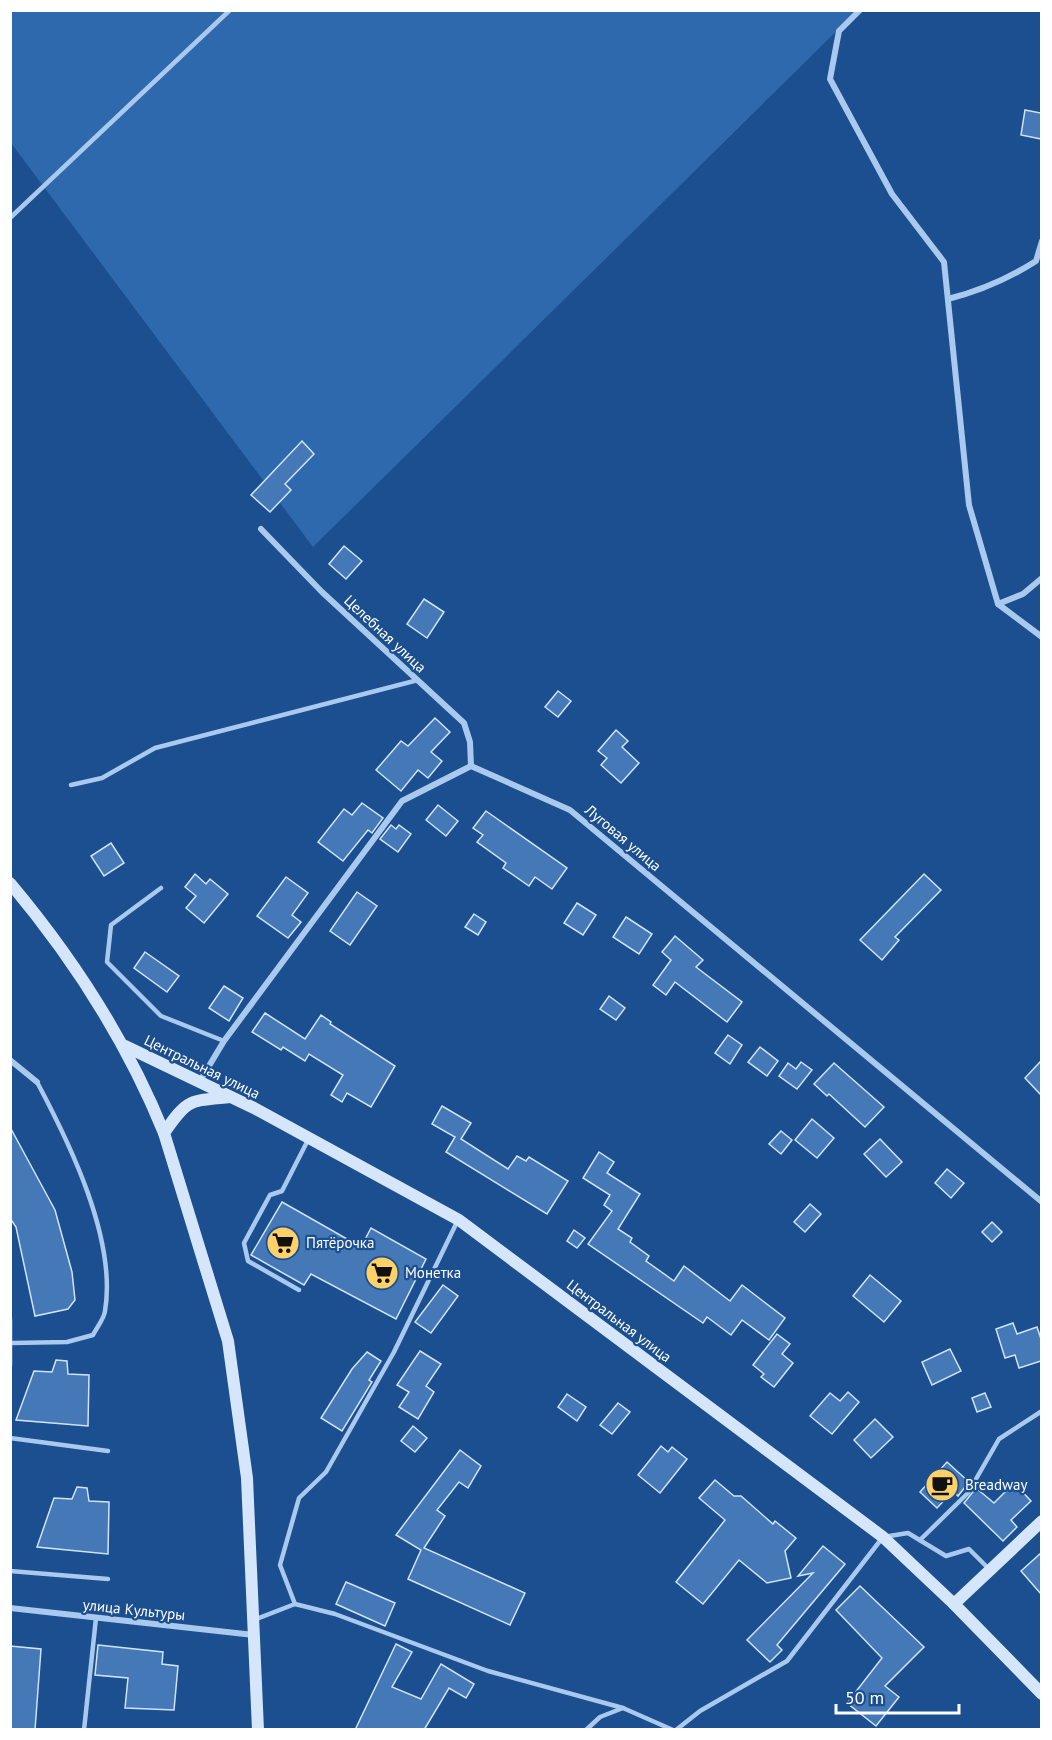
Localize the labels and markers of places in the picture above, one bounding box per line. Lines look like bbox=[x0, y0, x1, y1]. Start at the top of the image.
supermarket icon: Пятёрочка bbox=[265, 1225, 301, 1261]
place label: Пятёрочка bbox=[306, 1233, 374, 1252]
supermarket icon: Монетка bbox=[364, 1255, 400, 1291]
place label: Монетка bbox=[405, 1263, 461, 1282]
cafe icon: Breadway bbox=[924, 1467, 960, 1503]
place label: Breadway bbox=[965, 1475, 1027, 1494]

